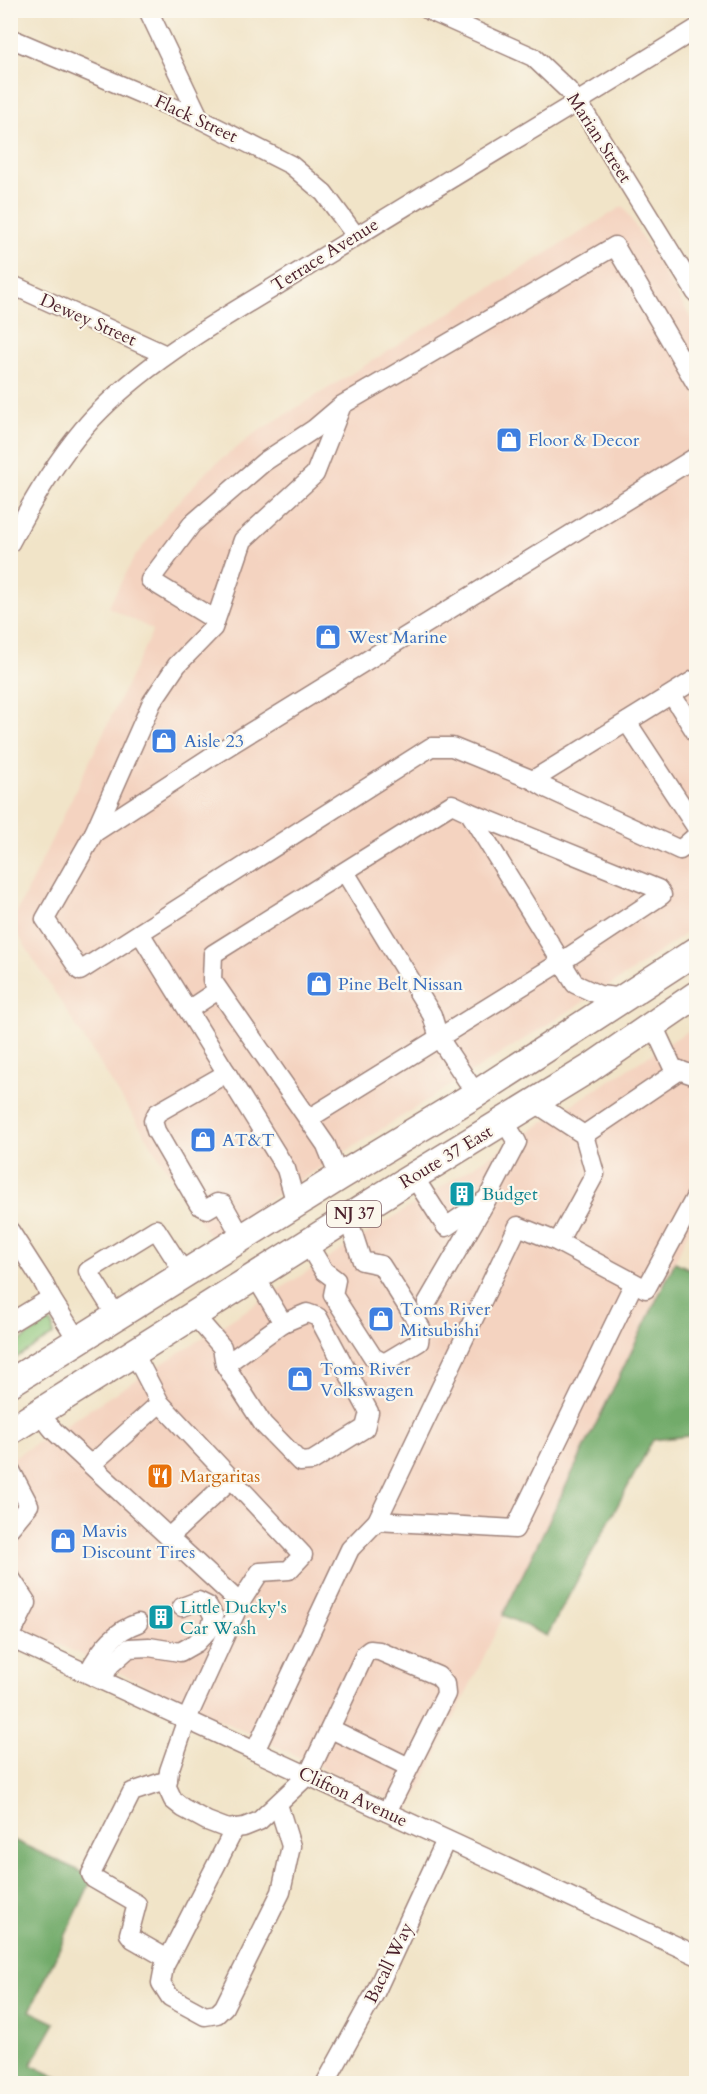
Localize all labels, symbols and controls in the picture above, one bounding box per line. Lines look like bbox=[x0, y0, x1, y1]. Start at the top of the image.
street label: Marian Street bbox=[561, 88, 638, 188]
street label: Flack Street bbox=[151, 89, 242, 149]
street label: Terrace Avenue bbox=[267, 212, 383, 298]
street label: Dewey Street bbox=[36, 288, 140, 353]
shop icon: Floor & Decor bbox=[494, 425, 524, 455]
place label: Floor & Decor bbox=[528, 428, 640, 453]
shop icon: West Marine bbox=[313, 622, 343, 652]
place label: West Marine bbox=[347, 625, 447, 650]
shop icon: Aisle 23 bbox=[149, 726, 179, 756]
place label: Aisle 23 bbox=[184, 729, 244, 754]
shop icon: Pine Belt Nissan bbox=[304, 969, 334, 999]
place label: Pine Belt Nissan bbox=[338, 972, 464, 997]
street label: Route 37 East bbox=[395, 1119, 498, 1195]
shop icon: AT&T bbox=[188, 1125, 218, 1155]
place label: AT&T bbox=[222, 1128, 275, 1153]
building icon: Budget bbox=[447, 1179, 477, 1209]
place label: Budget bbox=[482, 1182, 538, 1207]
road number: NJ 37 bbox=[327, 1201, 381, 1227]
place label: Toms River Mitsubishi bbox=[400, 1297, 491, 1343]
shop icon: Toms River Mitsubishi bbox=[366, 1304, 396, 1334]
place label: Toms River Volkswagen bbox=[320, 1357, 415, 1403]
shop icon: Toms River Volkswagen bbox=[285, 1364, 315, 1394]
restaurant icon: Margaritas bbox=[145, 1461, 175, 1491]
place label: Margaritas bbox=[180, 1464, 260, 1489]
place label: Mavis Discount Tires bbox=[82, 1519, 195, 1565]
shop icon: Mavis Discount Tires bbox=[48, 1526, 78, 1556]
place label: Little Ducky's Car Wash bbox=[180, 1595, 287, 1641]
building icon: Little Ducky's Car Wash bbox=[146, 1602, 176, 1632]
street label: Clifton Avenue bbox=[294, 1761, 412, 1833]
street label: Bacall Way bbox=[359, 1918, 420, 2008]

